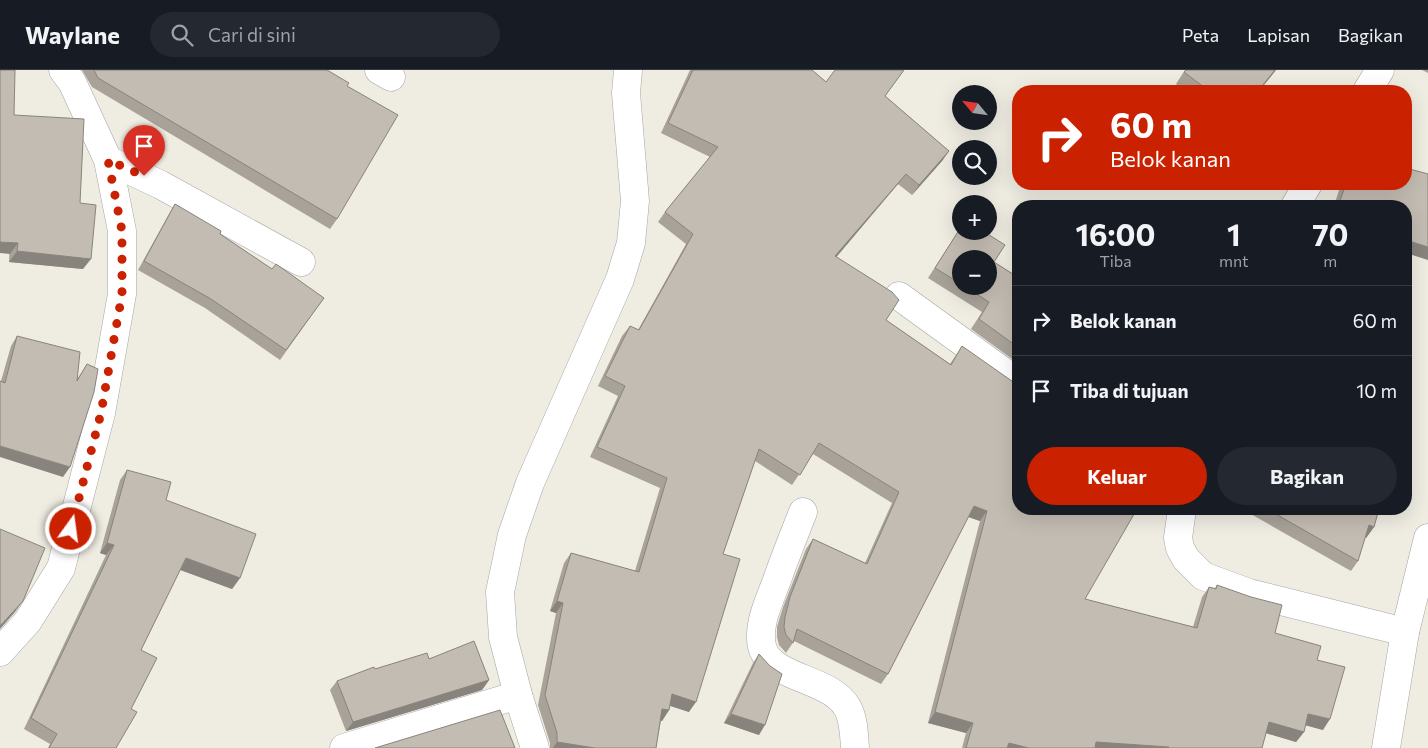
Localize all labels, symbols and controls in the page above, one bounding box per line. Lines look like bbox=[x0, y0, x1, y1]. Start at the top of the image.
search box bbox=[150, 12, 500, 57]
text: Waylane bbox=[25, 20, 120, 49]
icon: search bbox=[168, 21, 196, 49]
text: Cari di sini bbox=[208, 23, 296, 46]
text: Peta bbox=[1182, 24, 1219, 46]
text: Lapisan bbox=[1247, 24, 1310, 46]
text: Bagikan bbox=[1338, 24, 1403, 46]
north arrow bbox=[952, 85, 998, 130]
map controls bbox=[952, 85, 997, 295]
text: 60 m bbox=[1110, 102, 1192, 145]
icon: right bbox=[1027, 105, 1092, 170]
pin bbox=[123, 125, 165, 176]
icon: arrive bbox=[130, 132, 158, 160]
button: search bbox=[952, 140, 997, 185]
text: Belok kanan bbox=[1110, 145, 1231, 172]
button: + bbox=[952, 195, 997, 240]
text: 16:00 bbox=[1076, 215, 1155, 252]
text: 1 bbox=[1227, 215, 1241, 252]
text: 70 bbox=[1312, 215, 1348, 252]
button: − bbox=[952, 250, 997, 295]
text: Tiba bbox=[1099, 251, 1132, 270]
text: mnt bbox=[1219, 251, 1249, 270]
text: m bbox=[1323, 251, 1337, 270]
icon: right bbox=[1027, 307, 1055, 335]
text: Belok kanan bbox=[1070, 309, 1177, 332]
text: 60 m bbox=[1353, 309, 1397, 332]
icon: arrive bbox=[1027, 377, 1055, 405]
text: Tiba di tujuan bbox=[1070, 379, 1188, 402]
text: 10 m bbox=[1356, 379, 1397, 402]
button: Keluar bbox=[1027, 447, 1207, 505]
button: Bagikan bbox=[1217, 447, 1397, 505]
position arrow bbox=[44, 502, 96, 554]

